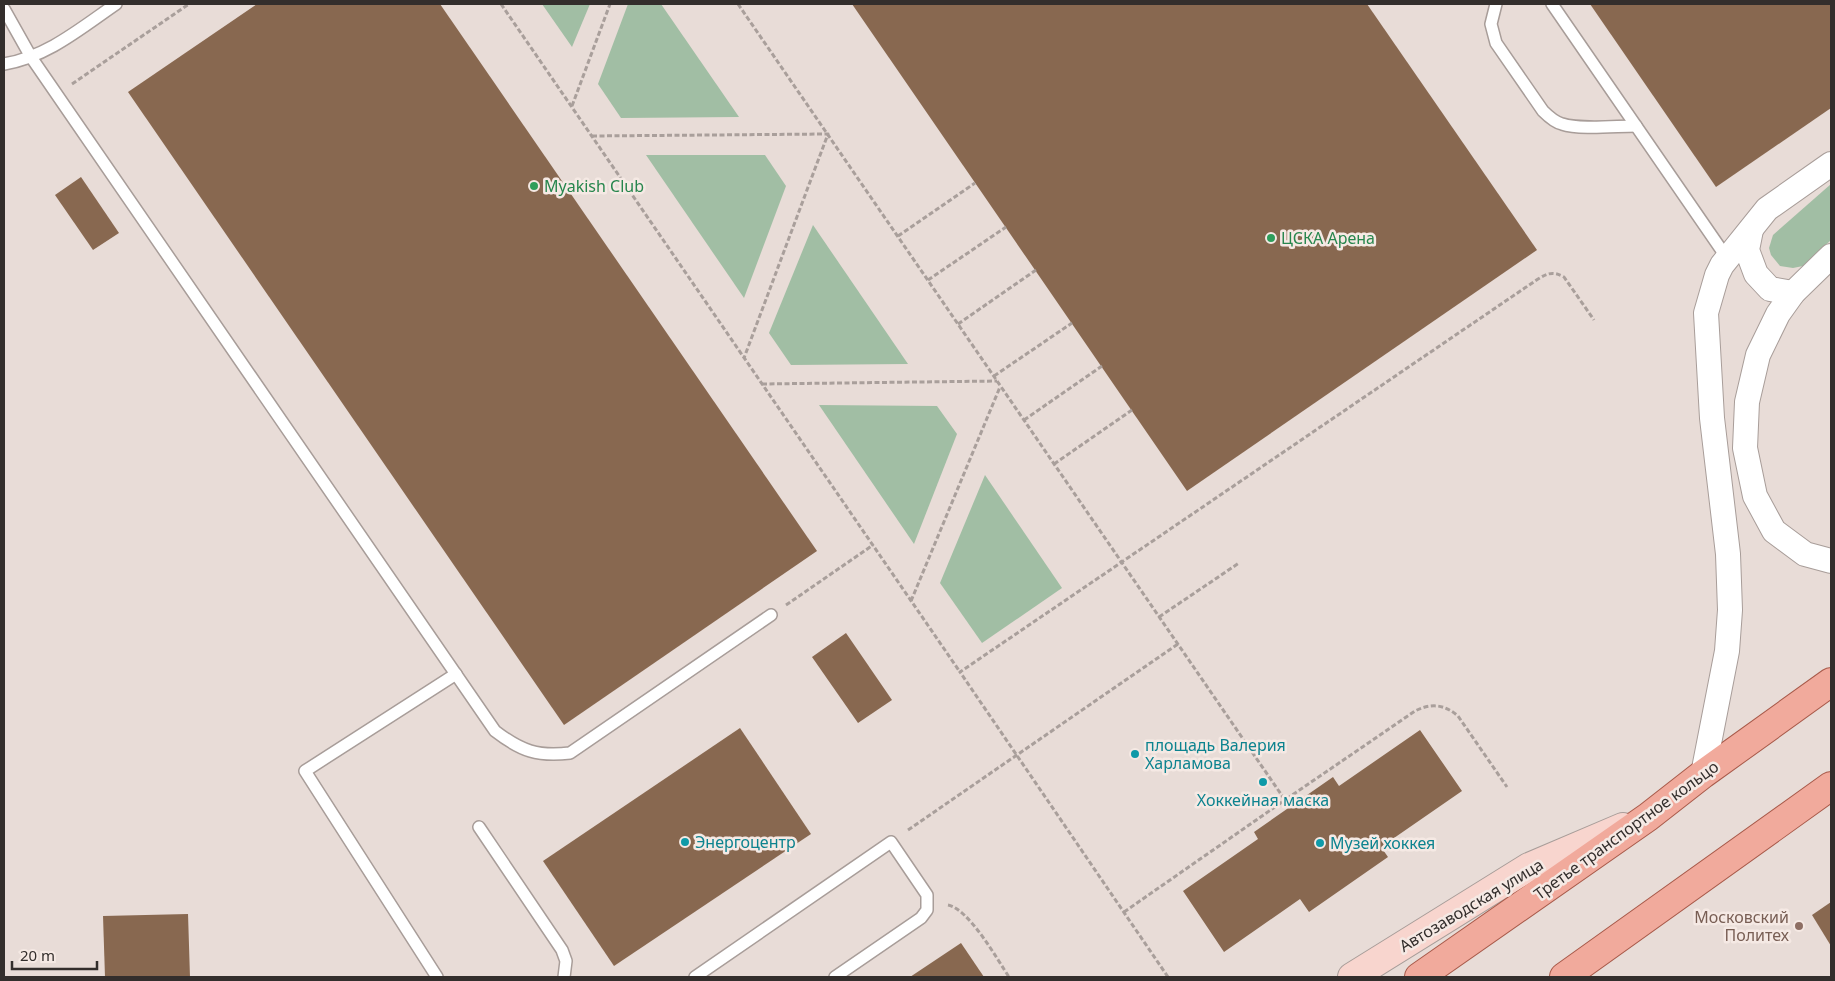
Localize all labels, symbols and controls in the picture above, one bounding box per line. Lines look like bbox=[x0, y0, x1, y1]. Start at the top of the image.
place label: Myakish Club bbox=[544, 175, 644, 197]
marker: Myakish Club bbox=[528, 180, 540, 192]
place label: ЦСКА Арена bbox=[1281, 227, 1375, 249]
marker: ЦСКА Арена bbox=[1265, 232, 1277, 244]
place label: площадь Валерия Харламова bbox=[1145, 734, 1286, 774]
marker: площадь Валерия Харламова bbox=[1129, 748, 1141, 760]
street label: Третье транспортное кольцо bbox=[1529, 755, 1723, 905]
marker: Хоккейная маска bbox=[1257, 776, 1269, 788]
place label: Хоккейная маска bbox=[1197, 789, 1329, 811]
place label: Энергоцентр bbox=[695, 831, 796, 853]
place label: Музей хоккея bbox=[1330, 832, 1435, 854]
marker: Энергоцентр bbox=[679, 836, 691, 848]
marker: Музей хоккея bbox=[1314, 837, 1326, 849]
street label: Автозаводская улица bbox=[1395, 853, 1547, 957]
place label: Московский Политех bbox=[1694, 906, 1790, 946]
marker: Московский Политех bbox=[1793, 920, 1805, 932]
scale bar bbox=[12, 938, 98, 970]
text: 20 m bbox=[20, 945, 55, 965]

